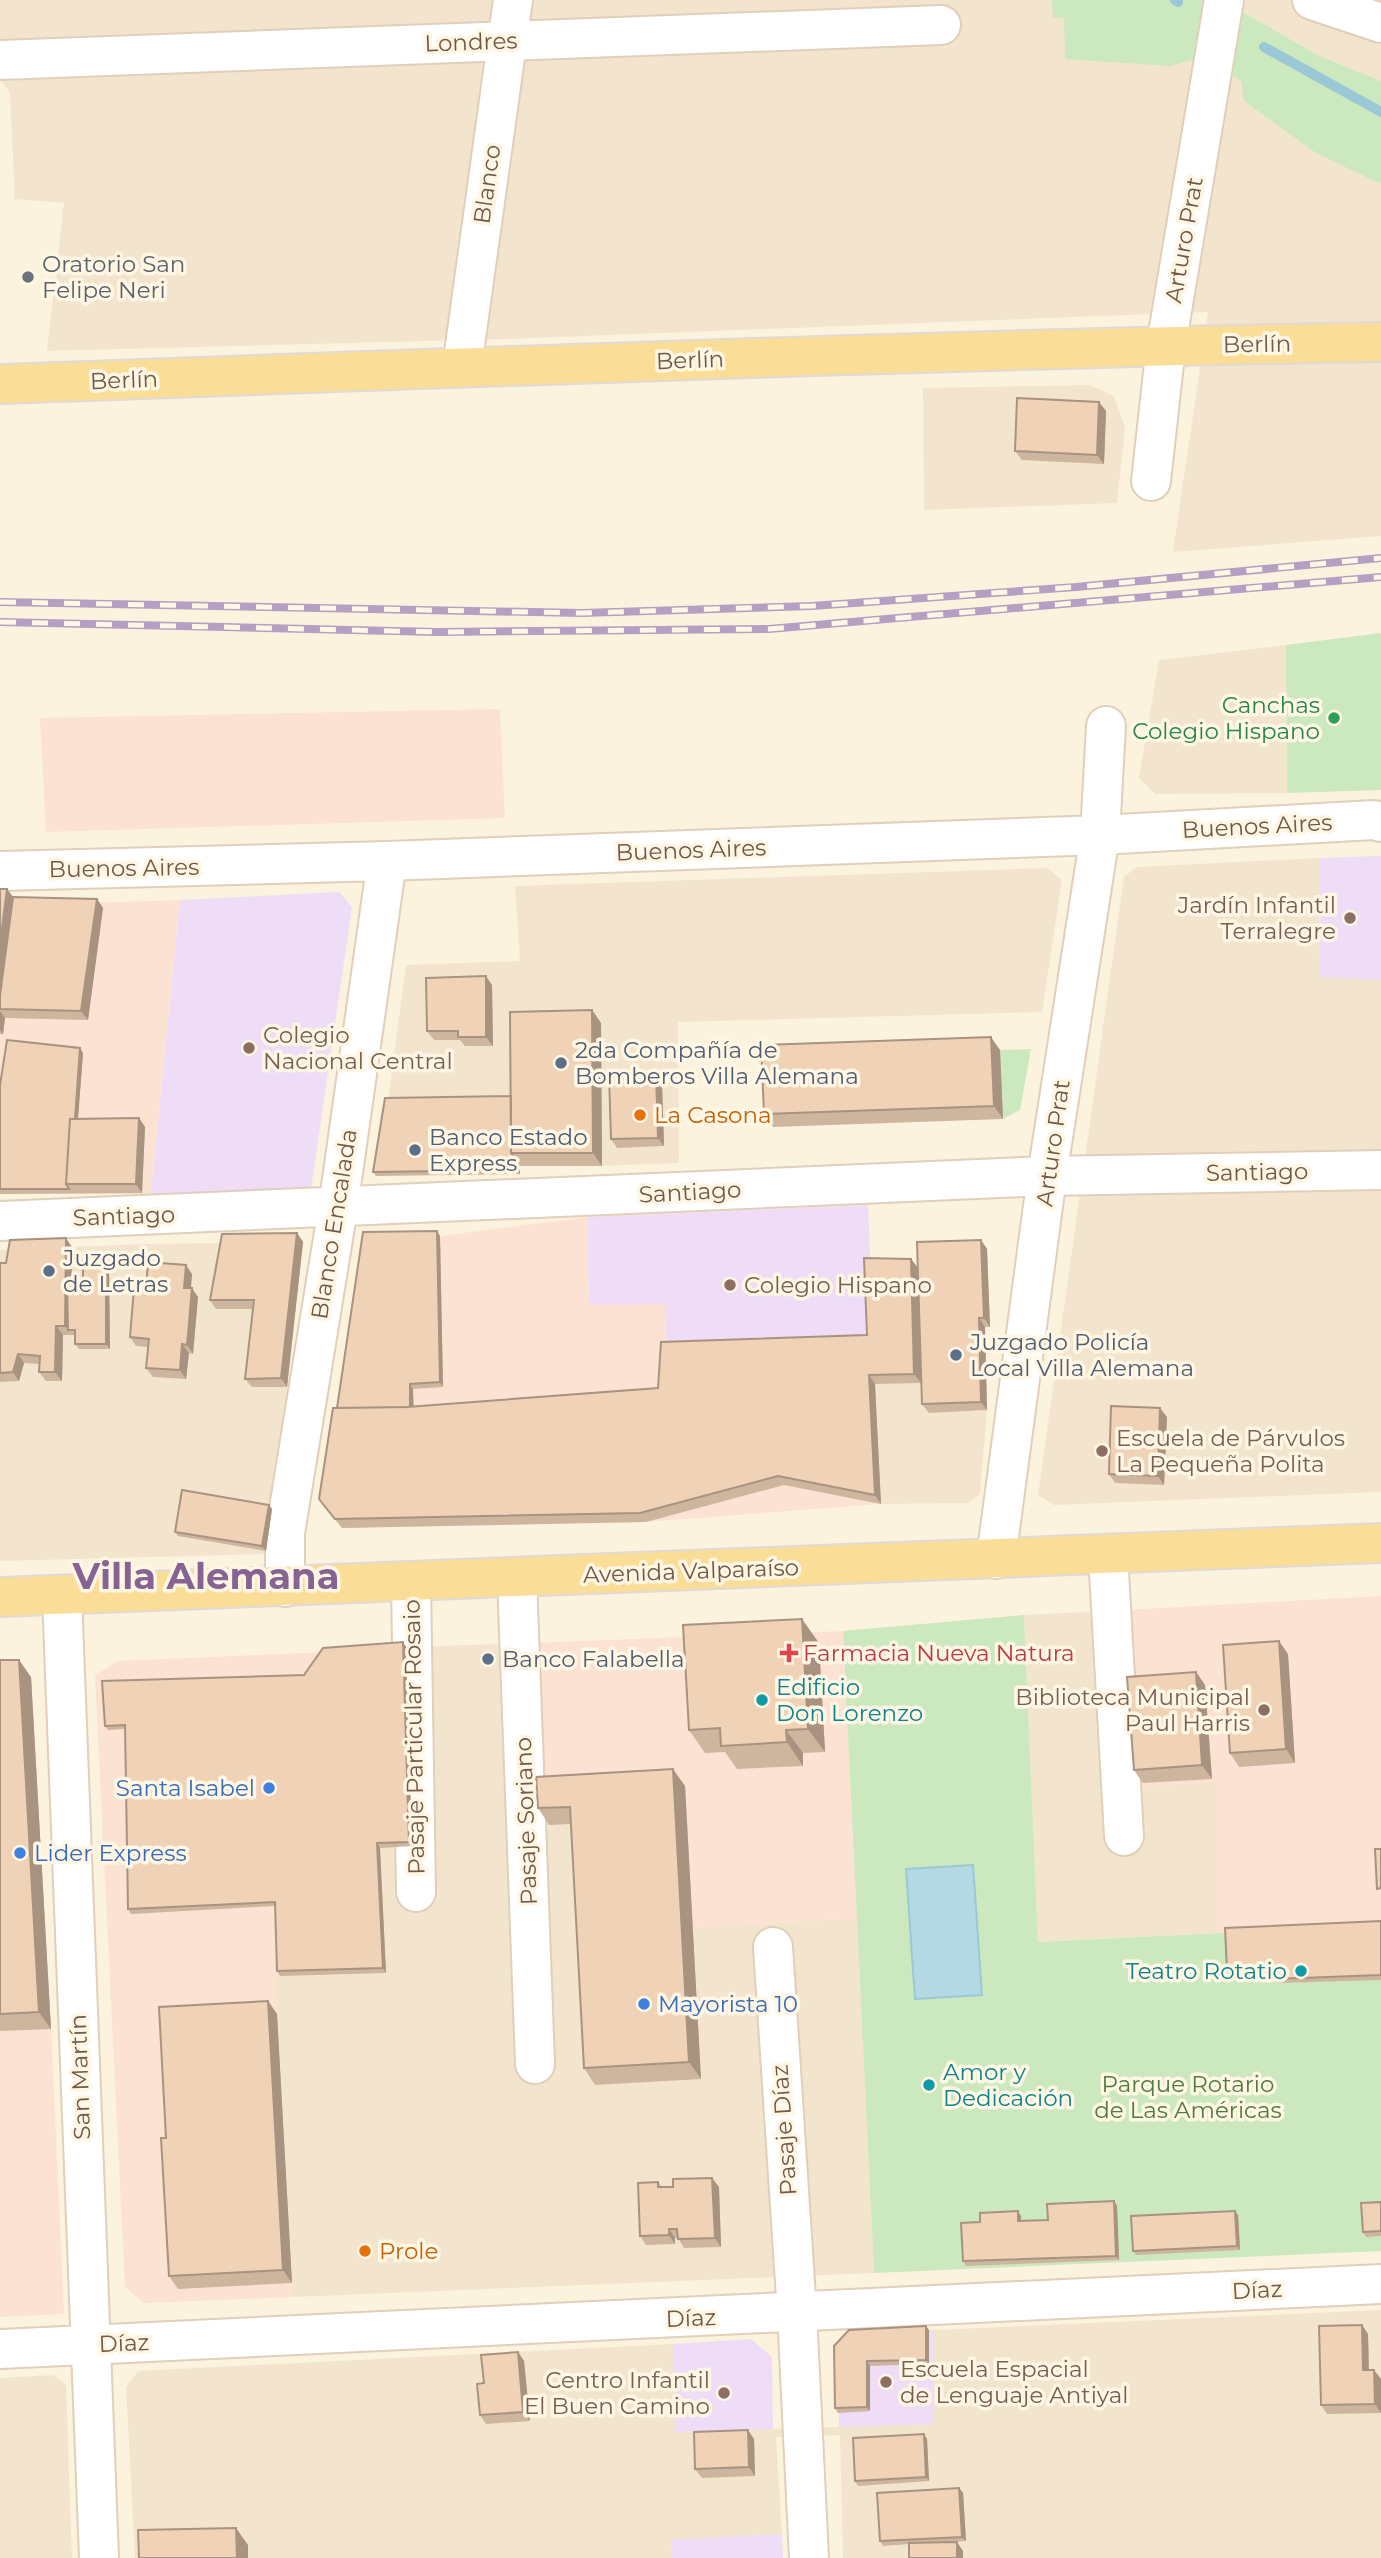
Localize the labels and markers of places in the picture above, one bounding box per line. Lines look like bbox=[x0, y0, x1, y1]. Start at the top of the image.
place label: Oratorio San Felipe Neri bbox=[42, 250, 185, 304]
marker: Oratorio San Felipe Neri bbox=[20, 269, 36, 285]
place label: Canchas Colegio Hispano bbox=[1132, 691, 1320, 745]
marker: Canchas Colegio Hispano bbox=[1326, 710, 1342, 726]
place label: Jardín Infantil Terralegre bbox=[1177, 891, 1336, 945]
marker: Jardín Infantil Terralegre bbox=[1342, 910, 1358, 926]
place label: Colegio Nacional Central bbox=[263, 1021, 453, 1075]
place label: 2da Compañía de Bomberos Villa Alemana bbox=[575, 1036, 859, 1090]
marker: Colegio Nacional Central bbox=[241, 1040, 257, 1056]
marker: 2da Compañía de Bomberos Villa Alemana bbox=[553, 1055, 569, 1071]
place label: La Casona bbox=[654, 1101, 772, 1129]
marker: La Casona bbox=[632, 1107, 648, 1123]
place label: Banco Estado Express bbox=[429, 1123, 588, 1177]
marker: Banco Estado Express bbox=[407, 1142, 423, 1158]
place label: Juzgado de Letras bbox=[62, 1244, 168, 1298]
marker: Juzgado de Letras bbox=[41, 1263, 57, 1279]
place label: Colegio Hispano bbox=[744, 1271, 932, 1299]
marker: Colegio Hispano bbox=[722, 1277, 738, 1293]
place label: Juzgado Policía Local Villa Alemana bbox=[969, 1328, 1194, 1382]
marker: Juzgado Policía Local Villa Alemana bbox=[948, 1347, 964, 1363]
place label: Escuela de Párvulos La Pequeña Polita bbox=[1116, 1424, 1345, 1478]
marker: Escuela de Párvulos La Pequeña Polita bbox=[1094, 1443, 1110, 1459]
place label: Farmacia Nueva Natura bbox=[803, 1639, 1075, 1667]
place label: Banco Falabella bbox=[502, 1645, 685, 1673]
marker: Farmacia Nueva Natura bbox=[781, 1645, 797, 1661]
marker: Banco Falabella bbox=[480, 1651, 496, 1667]
place label: Edificio Don Lorenzo bbox=[776, 1673, 923, 1727]
place label: Biblioteca Municipal Paul Harris bbox=[1015, 1683, 1250, 1737]
marker: Edificio Don Lorenzo bbox=[754, 1692, 770, 1708]
marker: Biblioteca Municipal Paul Harris bbox=[1256, 1702, 1272, 1718]
place label: Santa Isabel bbox=[116, 1774, 255, 1802]
marker: Santa Isabel bbox=[261, 1780, 277, 1796]
place label: Lider Express bbox=[34, 1839, 187, 1867]
marker: Lider Express bbox=[12, 1845, 28, 1861]
place label: Teatro Rotatio bbox=[1126, 1957, 1287, 1985]
marker: Teatro Rotatio bbox=[1293, 1963, 1309, 1979]
place label: Mayorista 10 bbox=[658, 1990, 798, 2018]
marker: Mayorista 10 bbox=[636, 1996, 652, 2012]
place label: Amor y Dedicación bbox=[943, 2058, 1073, 2112]
marker: Amor y Dedicación bbox=[921, 2077, 937, 2093]
place label: Prole bbox=[379, 2237, 438, 2265]
marker: Prole bbox=[357, 2243, 373, 2259]
place label: Escuela Espacial de Lenguaje Antiyal bbox=[900, 2355, 1129, 2409]
place label: Centro Infantil El Buen Camino bbox=[524, 2366, 710, 2420]
marker: Escuela Espacial de Lenguaje Antiyal bbox=[878, 2374, 894, 2390]
marker: Centro Infantil El Buen Camino bbox=[716, 2385, 732, 2401]

